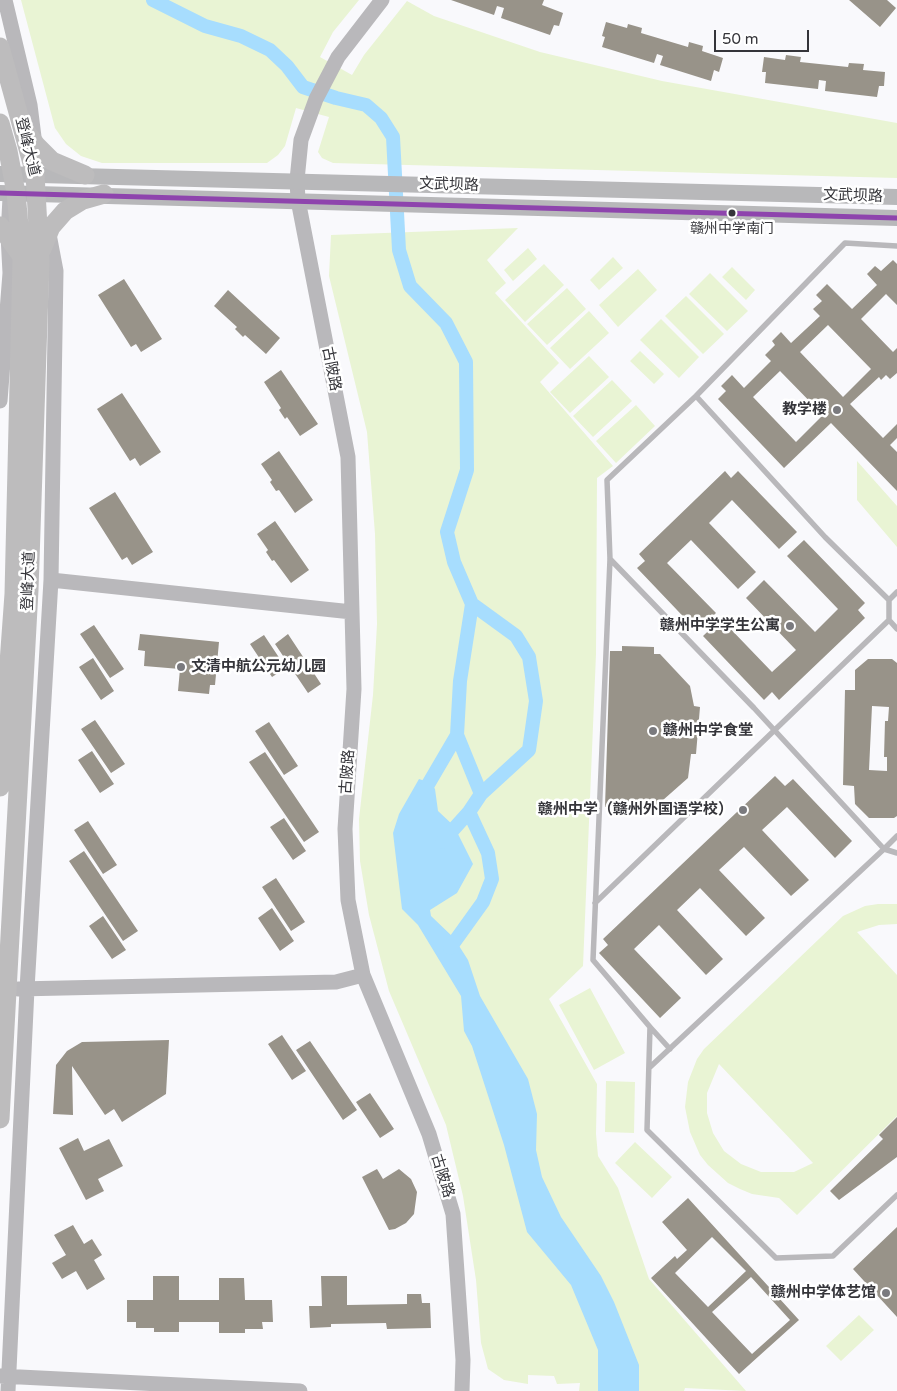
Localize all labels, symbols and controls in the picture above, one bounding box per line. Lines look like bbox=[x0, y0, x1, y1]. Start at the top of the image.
scale bar bbox=[717, 20, 812, 52]
text: 50 m bbox=[722, 30, 759, 48]
street label: 登峰大道 bbox=[11, 116, 43, 178]
street label: 文武坝路 bbox=[419, 175, 479, 195]
street label: 文武坝路 bbox=[823, 186, 883, 206]
marker: 赣州中学南门 bbox=[727, 208, 737, 218]
place label: 赣州中学南门 bbox=[690, 221, 774, 237]
street label: 古陂路 bbox=[318, 345, 344, 393]
place label: 教学楼 bbox=[782, 401, 827, 419]
marker: 教学楼 bbox=[831, 404, 843, 416]
street label: 登峰大道 bbox=[19, 551, 39, 611]
place label: 赣州中学学生公寓 bbox=[660, 617, 780, 635]
marker: 赣州中学学生公寓 bbox=[784, 620, 796, 632]
place label: 文清中航公元幼儿园 bbox=[191, 658, 326, 676]
marker: 文清中航公元幼儿园 bbox=[175, 661, 187, 673]
place label: 赣州中学食堂 bbox=[663, 722, 753, 740]
marker: 赣州中学食堂 bbox=[647, 725, 659, 737]
street label: 古陂路 bbox=[337, 749, 359, 795]
place label: 赣州中学（赣州外国语学校） bbox=[538, 801, 733, 819]
marker: 赣州中学（赣州外国语学校） bbox=[737, 804, 749, 816]
street label: 古陂路 bbox=[427, 1152, 457, 1200]
place label: 赣州中学体艺馆 bbox=[771, 1284, 876, 1302]
marker: 赣州中学体艺馆 bbox=[880, 1287, 892, 1299]

